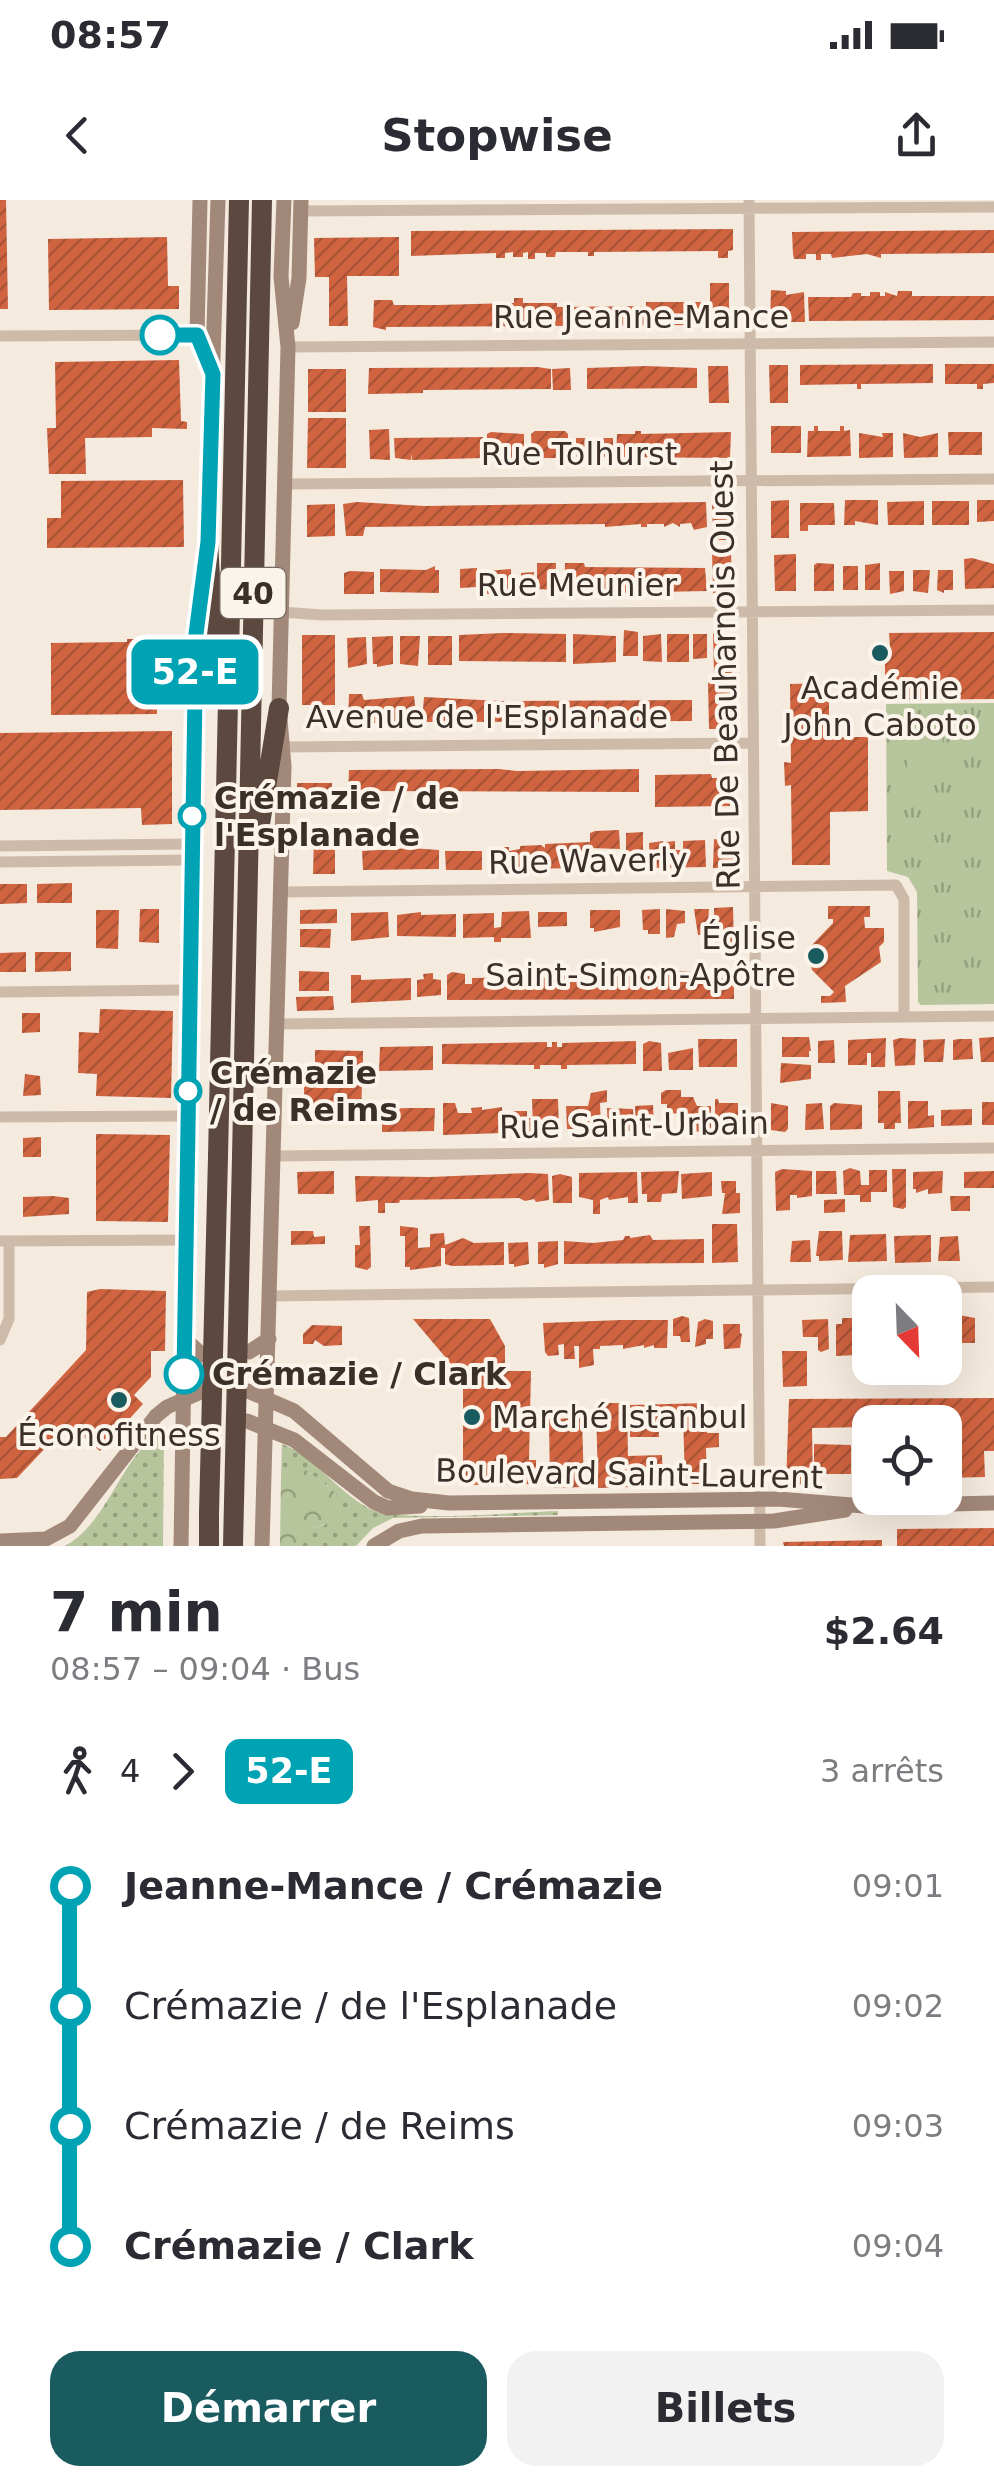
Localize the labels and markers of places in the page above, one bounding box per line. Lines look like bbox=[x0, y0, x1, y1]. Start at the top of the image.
unlabelled marker bbox=[141, 316, 179, 354]
marker: Académie John Caboto bbox=[869, 642, 891, 664]
place label: Académie John Caboto bbox=[781, 669, 977, 744]
place label: Crémazie / de l'Esplanade bbox=[214, 779, 460, 854]
marker: Crémazie / de l'Esplanade bbox=[179, 803, 205, 829]
place label: Église Saint-Simon-Apôtre bbox=[485, 919, 796, 994]
marker: Église Saint-Simon-Apôtre bbox=[805, 945, 827, 967]
place label: Crémazie / de Reims bbox=[210, 1054, 398, 1129]
marker: Crémazie / de Reims bbox=[175, 1078, 201, 1104]
marker: Crémazie / Clark bbox=[165, 1355, 203, 1393]
place label: Crémazie / Clark bbox=[212, 1355, 507, 1393]
marker: Éconofitness bbox=[108, 1389, 130, 1411]
place label: Marché Istanbul bbox=[492, 1398, 747, 1436]
marker: Marché Istanbul bbox=[461, 1406, 483, 1428]
place label: Éconofitness bbox=[17, 1416, 221, 1454]

